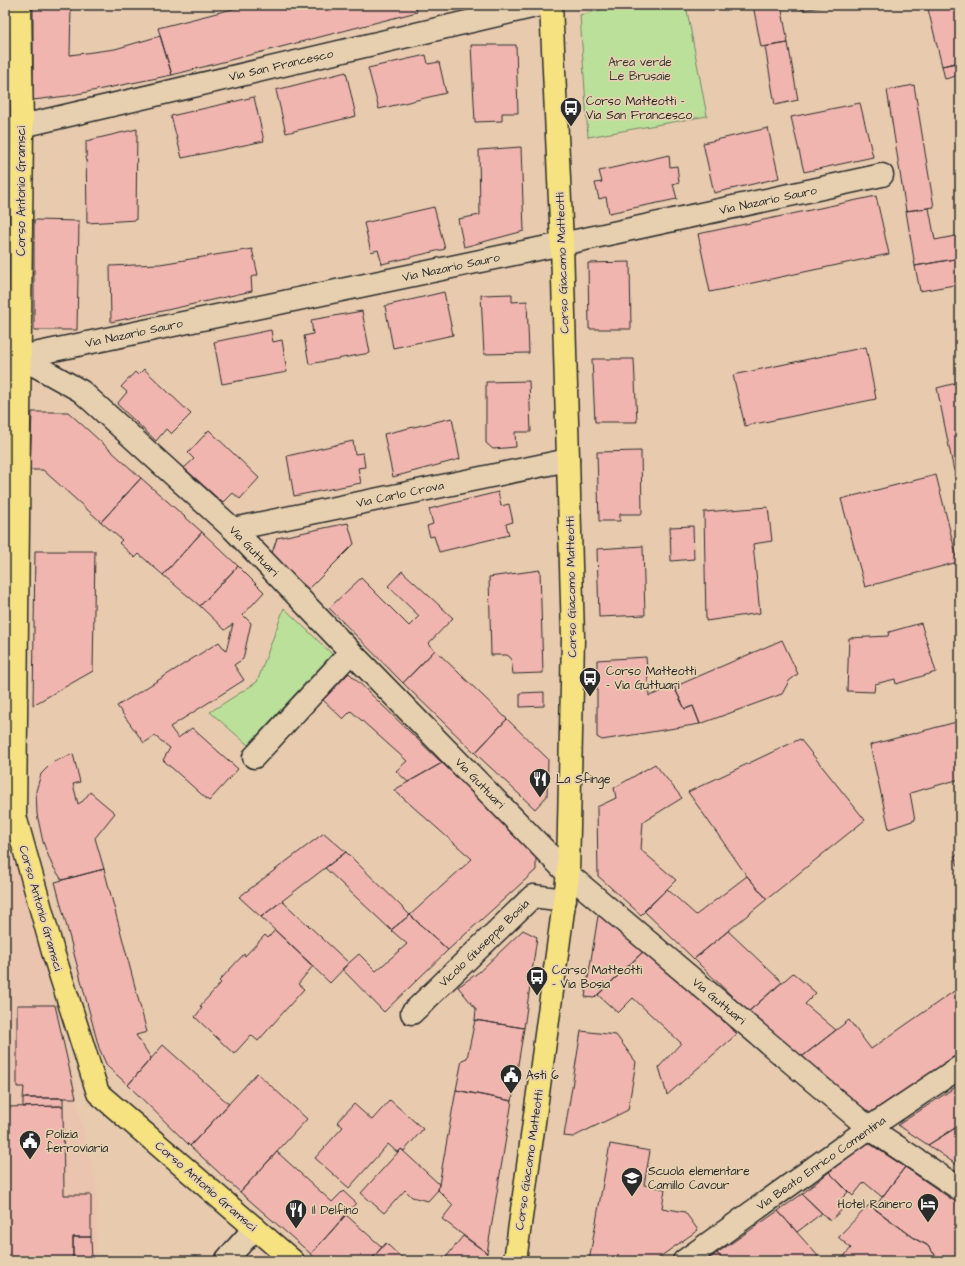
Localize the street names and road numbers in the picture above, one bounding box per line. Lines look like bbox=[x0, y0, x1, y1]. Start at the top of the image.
street label: Via San Francesco bbox=[227, 45, 335, 86]
street label: Corso Antonio Gramsci bbox=[13, 126, 30, 256]
street label: Via Nazario Sauro bbox=[718, 182, 819, 219]
street label: Corso Giacomo Matteotti bbox=[552, 192, 573, 334]
street label: Via Nazario Sauro bbox=[401, 249, 502, 286]
street label: Via Nazario Sauro bbox=[84, 315, 185, 352]
street label: Via Carlo Crova bbox=[355, 477, 445, 512]
street label: Corso Giacomo Matteotti bbox=[562, 516, 581, 658]
street label: Via Guttuari bbox=[225, 522, 282, 581]
street label: Via Guttuari bbox=[451, 754, 508, 813]
street label: Corso Antonio Gramsci bbox=[14, 843, 67, 973]
street label: Vicolo Giuseppe Bosia bbox=[435, 896, 533, 991]
street label: Via Guttuari bbox=[688, 974, 749, 1029]
street label: Corso Giacomo Matteotti bbox=[511, 1089, 548, 1231]
street label: Via Beato Enrico Comentina bbox=[753, 1112, 889, 1215]
street label: Corso Antonio Gramsci bbox=[151, 1137, 260, 1236]

